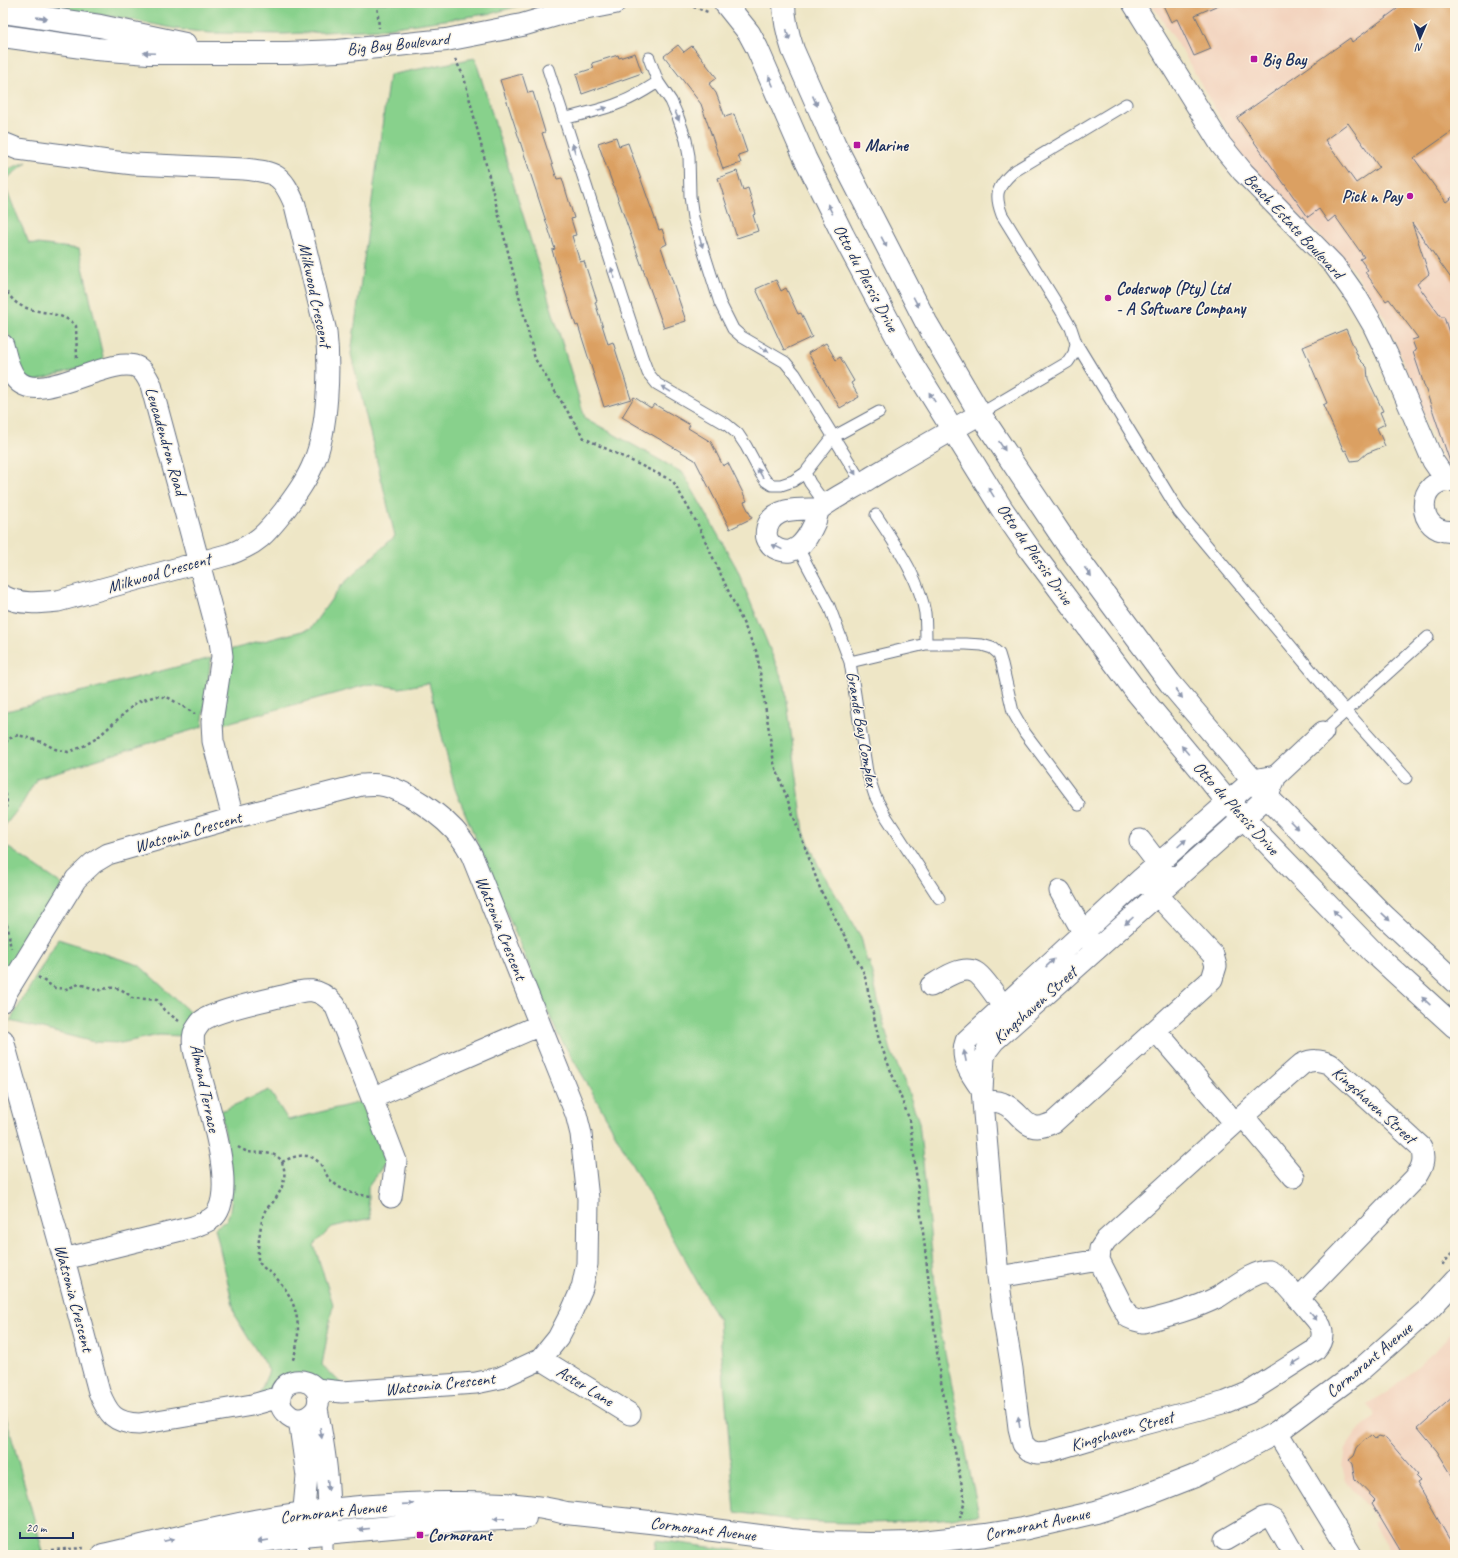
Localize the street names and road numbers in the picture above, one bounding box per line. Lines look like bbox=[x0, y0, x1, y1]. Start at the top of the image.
street label: Big Bay Boulevard bbox=[346, 28, 452, 60]
street label: Beach Estate Boulevard bbox=[1240, 169, 1350, 285]
street label: Otto du Plessis Drive bbox=[829, 221, 904, 337]
street label: Milkwood Crescent bbox=[294, 241, 337, 352]
street label: Leucadendron Road bbox=[141, 384, 192, 500]
street label: Otto du Plessis Drive bbox=[992, 499, 1078, 610]
street label: Milkwood Crescent bbox=[105, 548, 215, 598]
street label: Grande Bay Complex bbox=[842, 670, 883, 789]
street label: Otto du Plessis Drive bbox=[1188, 757, 1284, 860]
street label: Watsonia Crescent bbox=[132, 806, 246, 857]
street label: Watsonia Crescent bbox=[471, 873, 532, 985]
street label: Kingshaven Street bbox=[989, 960, 1083, 1048]
street label: Almond Terrace bbox=[185, 1042, 225, 1135]
street label: Kingshaven Street bbox=[1328, 1062, 1422, 1150]
street label: Watsonia Crescent bbox=[50, 1242, 99, 1356]
street label: Cormorant Avenue bbox=[1322, 1317, 1418, 1402]
street label: Aster Lane bbox=[553, 1361, 619, 1412]
street label: Watsonia Crescent bbox=[384, 1368, 498, 1400]
street label: Kingshaven Street bbox=[1068, 1406, 1178, 1456]
street label: Cormorant Avenue bbox=[279, 1496, 388, 1528]
street label: Cormorant Avenue bbox=[983, 1502, 1093, 1545]
street label: Cormorant Avenue bbox=[649, 1512, 758, 1546]

